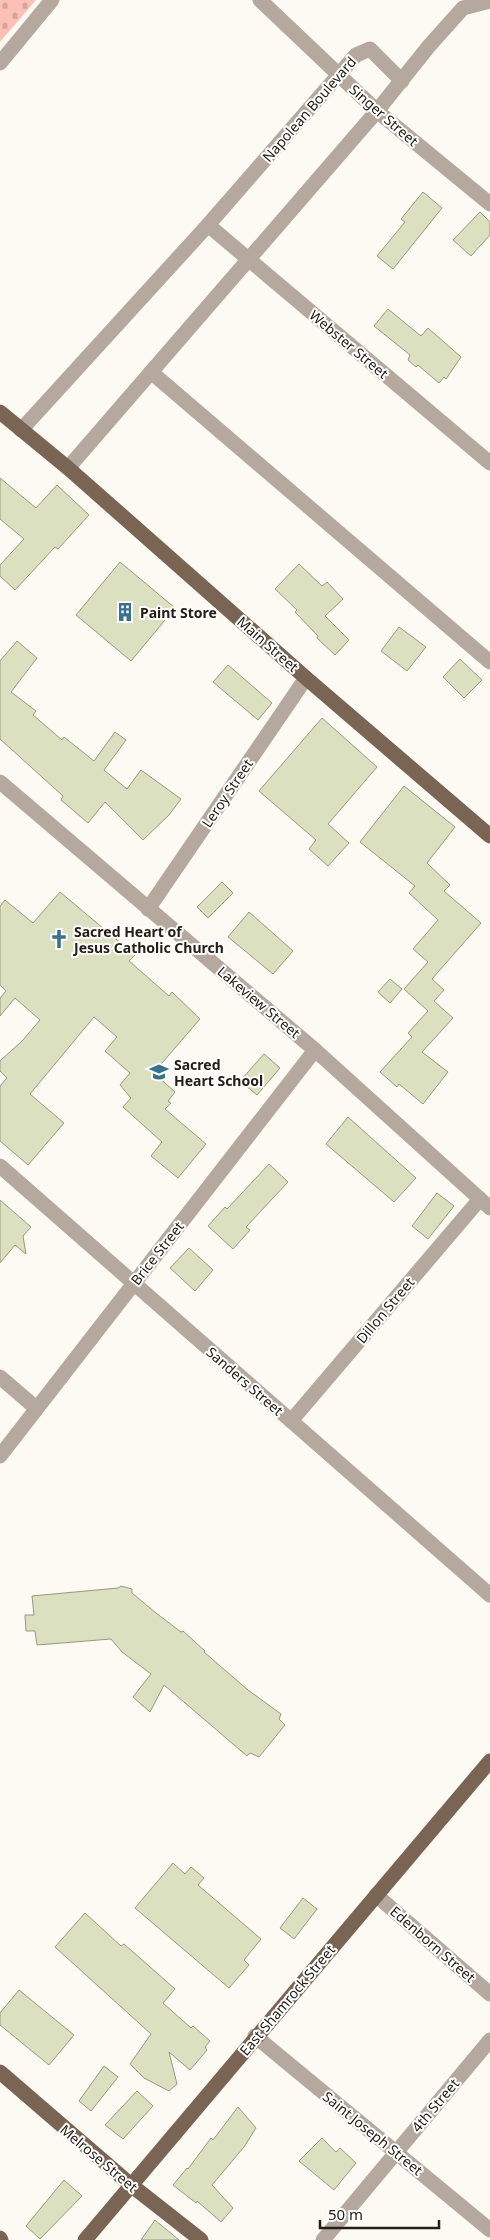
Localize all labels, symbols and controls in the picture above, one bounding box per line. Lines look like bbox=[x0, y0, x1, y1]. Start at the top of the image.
street label: Napolean Boulevard bbox=[258, 52, 360, 166]
street label: Singer Street bbox=[346, 80, 422, 150]
street label: Webster Street bbox=[306, 305, 392, 383]
building icon: Paint Store bbox=[114, 601, 136, 623]
place label: Paint Store bbox=[140, 603, 217, 622]
street label: Main Street bbox=[233, 612, 303, 676]
street label: Leroy Street bbox=[197, 755, 257, 831]
place label: Sacred Heart of Jesus Catholic Church bbox=[72, 922, 224, 957]
church icon: Sacred Heart of Jesus Catholic Church bbox=[48, 928, 70, 950]
street label: Lakeview Street bbox=[214, 962, 304, 1042]
place label: Sacred Heart School bbox=[174, 1055, 263, 1090]
school or university icon: Sacred Heart School bbox=[148, 1061, 170, 1083]
street label: Brice Street bbox=[126, 1217, 188, 1289]
street label: Dillon Street bbox=[352, 1273, 418, 1347]
street label: Sanders Street bbox=[203, 1342, 287, 1420]
street label: Edenborn Street bbox=[386, 1902, 480, 1986]
street label: East Shamrock Street bbox=[235, 1941, 339, 2059]
street label: 4th Street bbox=[407, 2074, 463, 2136]
street label: Saint Joseph Street bbox=[319, 2087, 427, 2179]
street label: Melrose Street bbox=[56, 2120, 142, 2196]
scale bar bbox=[320, 2198, 439, 2230]
text: 50 m bbox=[328, 2204, 363, 2224]

